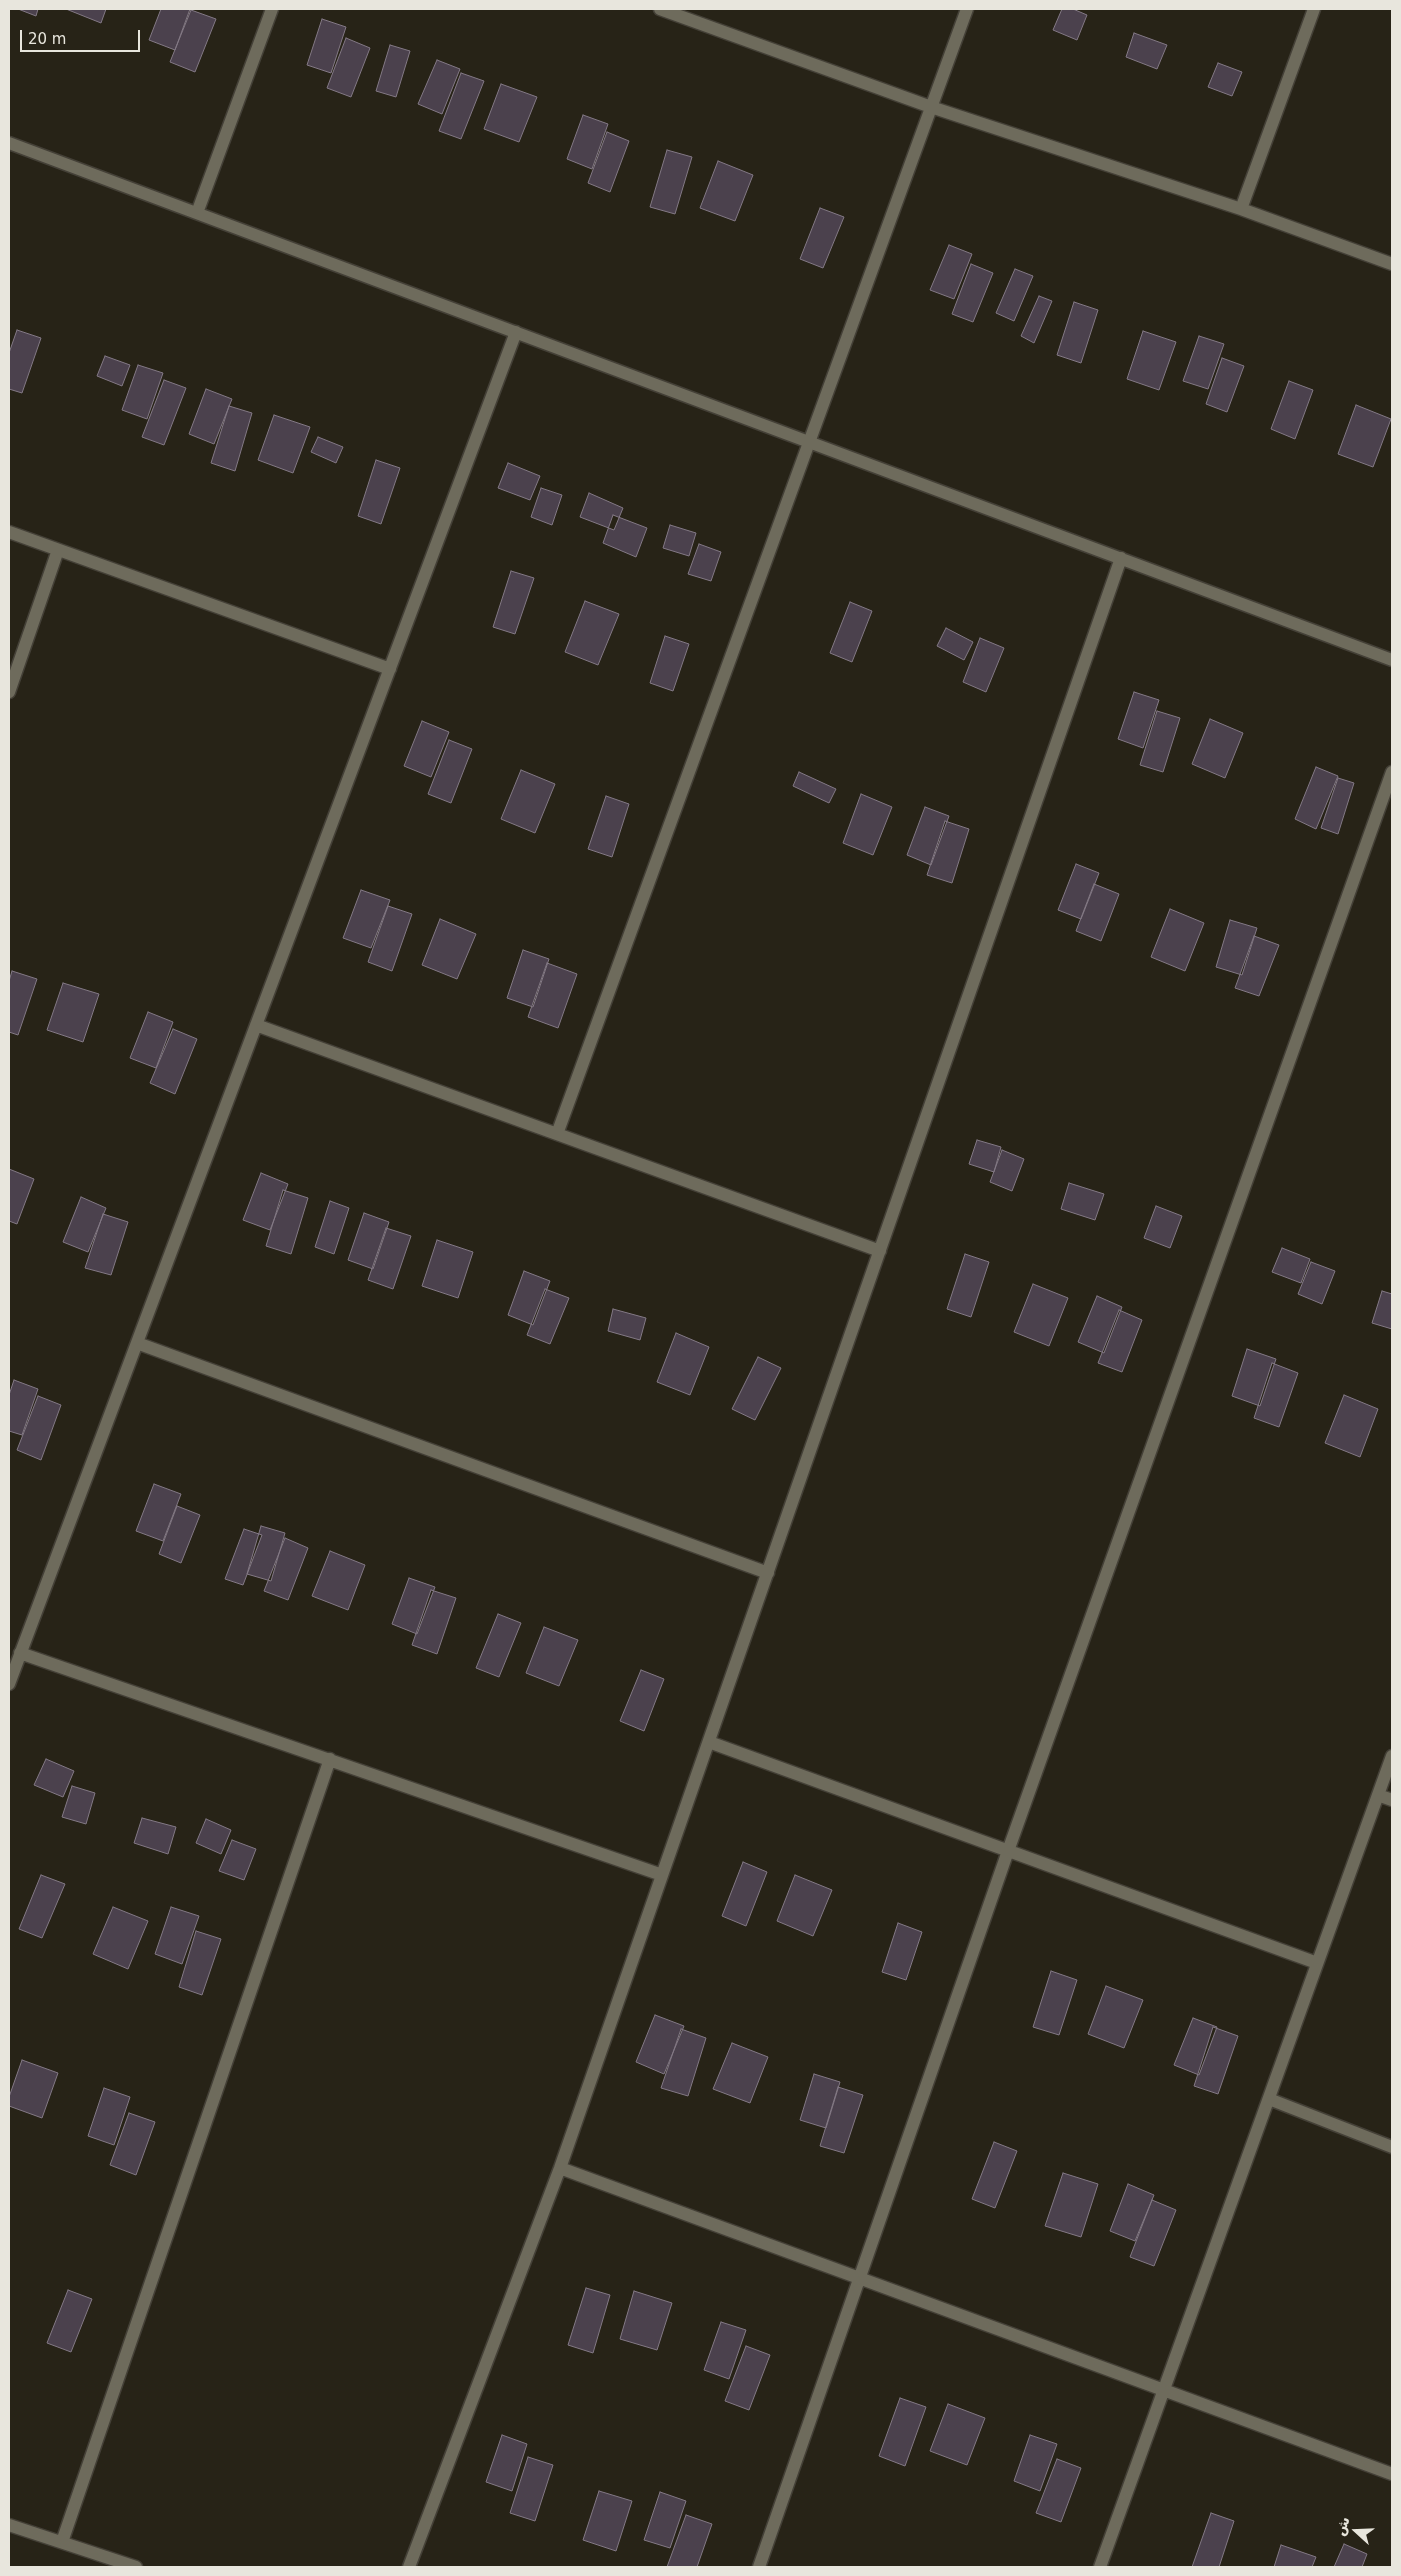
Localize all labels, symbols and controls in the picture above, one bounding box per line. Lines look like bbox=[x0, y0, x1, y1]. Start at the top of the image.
scale bar bbox=[22, 20, 142, 52]
text: 20 m bbox=[28, 30, 66, 48]
north arrow bbox=[1331, 2506, 1381, 2556]
text: ش bbox=[1331, 2514, 1353, 2538]

